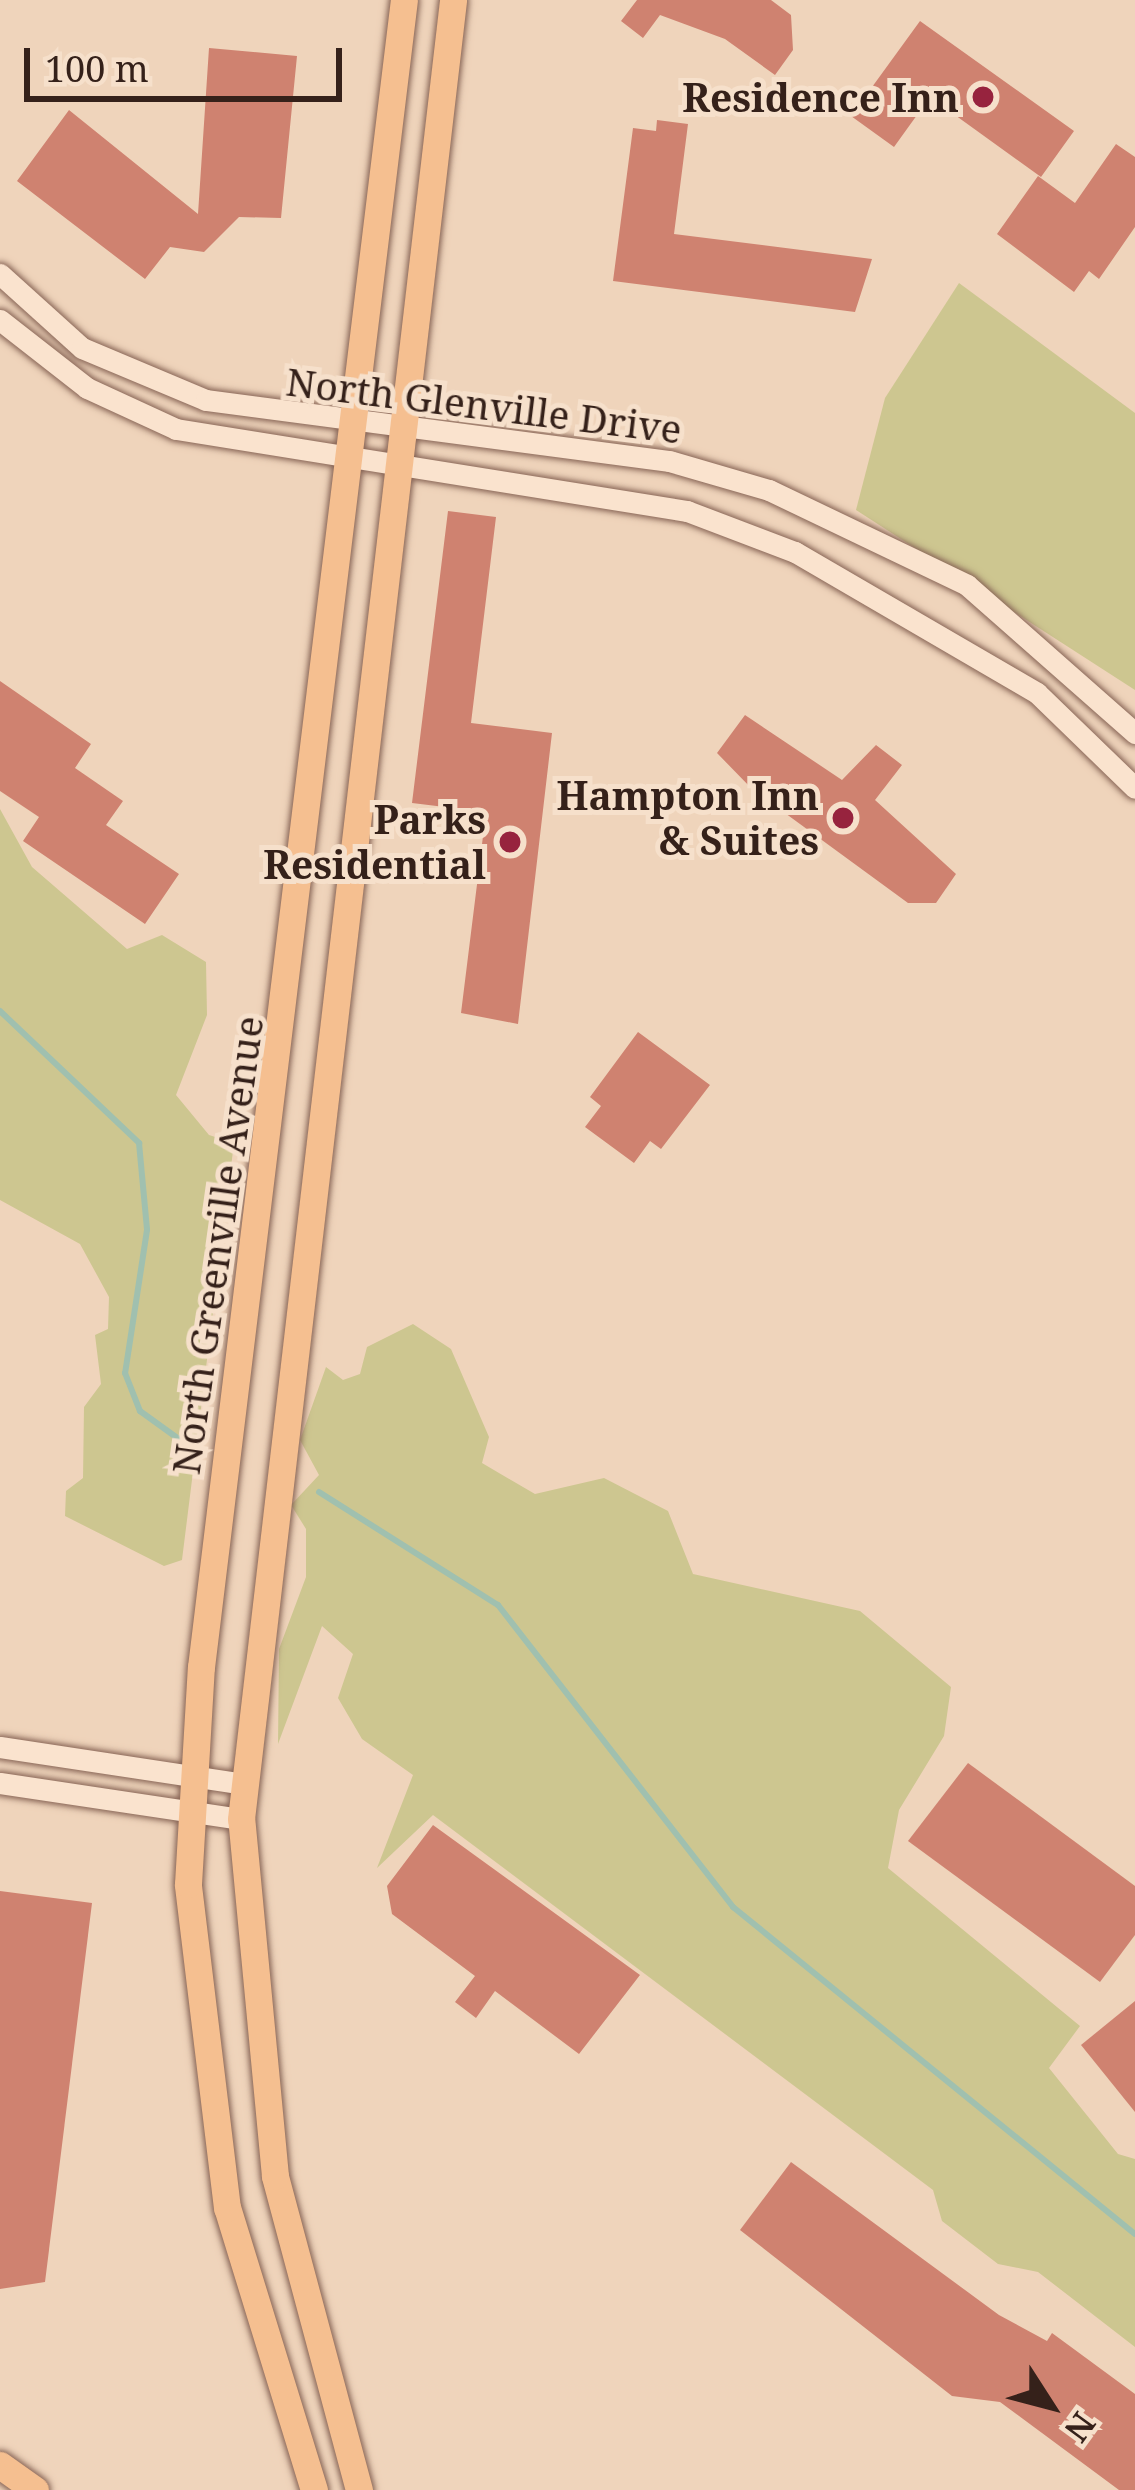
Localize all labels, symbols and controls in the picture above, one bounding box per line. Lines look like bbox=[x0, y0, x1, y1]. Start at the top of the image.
scale bar bbox=[30, 24, 348, 98]
text: 100 m bbox=[45, 44, 149, 93]
place label: Residence Inn bbox=[682, 74, 959, 120]
marker: Residence Inn bbox=[970, 84, 996, 110]
street label: North Glenville Drive bbox=[284, 358, 684, 452]
place label: Hampton Inn & Suites bbox=[556, 773, 819, 864]
place label: Parks Residential bbox=[263, 797, 486, 888]
marker: Hampton Inn & Suites bbox=[830, 805, 856, 831]
marker: Parks Residential bbox=[497, 829, 523, 855]
street label: North Greenville Avenue bbox=[162, 1013, 272, 1477]
north arrow bbox=[991, 2346, 1111, 2466]
text: N bbox=[1055, 2404, 1106, 2451]

